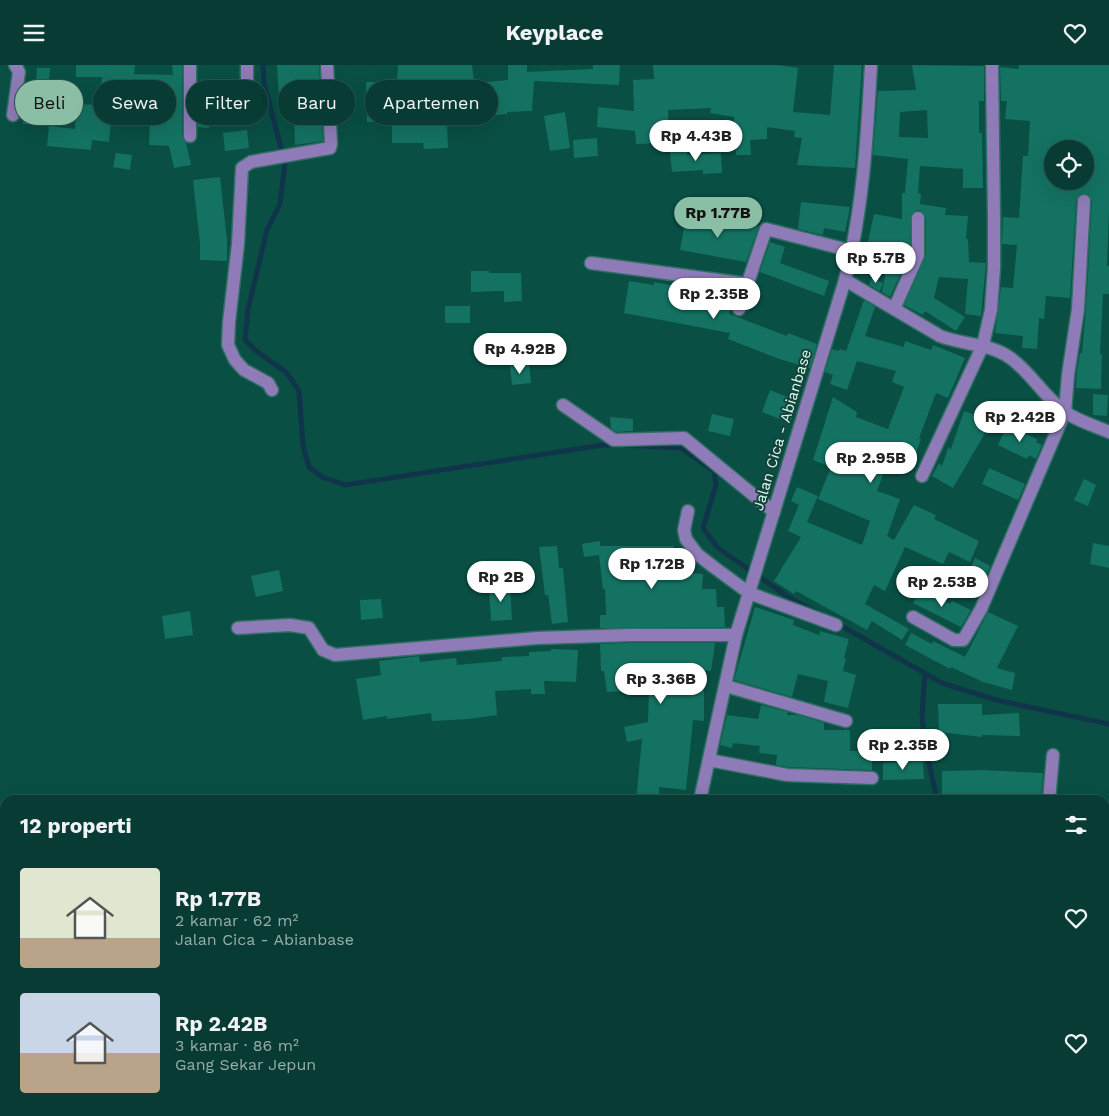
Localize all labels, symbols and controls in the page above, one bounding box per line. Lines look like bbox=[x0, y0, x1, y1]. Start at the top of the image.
icon: menu bbox=[20, 19, 48, 47]
icon: heart bbox=[1061, 19, 1089, 47]
text: Keyplace bbox=[505, 20, 604, 45]
chip: Beli bbox=[15, 80, 83, 125]
chip: Sewa bbox=[93, 80, 176, 125]
chip: Filter bbox=[186, 80, 268, 125]
chip: Baru bbox=[278, 80, 355, 125]
chip: Apartemen bbox=[365, 80, 498, 125]
pin: Rp 4.43B bbox=[644, 119, 748, 162]
text: Rp 4.43B bbox=[660, 126, 732, 145]
map controls bbox=[1044, 140, 1094, 190]
button: locate bbox=[1044, 140, 1094, 190]
pin: Rp 1.77B bbox=[666, 197, 770, 239]
text: Rp 1.77B bbox=[685, 203, 751, 222]
pin: Rp 5.7B bbox=[830, 241, 922, 284]
text: Rp 5.7B bbox=[847, 248, 905, 267]
pin: Rp 2.35B bbox=[662, 277, 766, 320]
text: Rp 2.35B bbox=[679, 284, 749, 303]
pin: Rp 4.92B bbox=[468, 333, 572, 375]
text: Rp 4.92B bbox=[485, 339, 555, 358]
street label: Jalan Cica - Abianbase bbox=[749, 347, 815, 513]
pin: Rp 2.42B bbox=[968, 401, 1072, 443]
text: Rp 2.42B bbox=[985, 407, 1055, 426]
pin: Rp 2.95B bbox=[819, 441, 923, 484]
text: Rp 2.95B bbox=[836, 448, 906, 467]
pin: Rp 1.72B bbox=[600, 547, 704, 590]
text: Rp 1.72B bbox=[619, 554, 685, 573]
pin: Rp 2B bbox=[466, 561, 536, 603]
pin: Rp 2.53B bbox=[890, 565, 994, 608]
text: Rp 2B bbox=[478, 567, 524, 586]
text: Rp 2.53B bbox=[907, 572, 977, 591]
pin: Rp 3.36B bbox=[609, 663, 713, 705]
text: Rp 3.36B bbox=[626, 669, 696, 688]
pin: Rp 2.35B bbox=[851, 729, 955, 771]
text: Rp 2.35B bbox=[868, 735, 938, 754]
icon: filters bbox=[1062, 811, 1090, 839]
text: 12 properti bbox=[20, 813, 132, 838]
text: Rp 1.77B bbox=[175, 886, 261, 911]
icon: home bbox=[60, 888, 120, 948]
icon: heart bbox=[1062, 904, 1090, 932]
text: 2 kamar · 62 m² bbox=[175, 911, 298, 930]
text: Jalan Cica - Abianbase bbox=[175, 930, 354, 949]
text: Rp 2.42B bbox=[175, 1011, 267, 1036]
icon: home bbox=[60, 1013, 120, 1073]
icon: heart bbox=[1062, 1029, 1090, 1057]
text: 3 kamar · 86 m² bbox=[175, 1036, 299, 1055]
text: Gang Sekar Jepun bbox=[175, 1055, 316, 1074]

